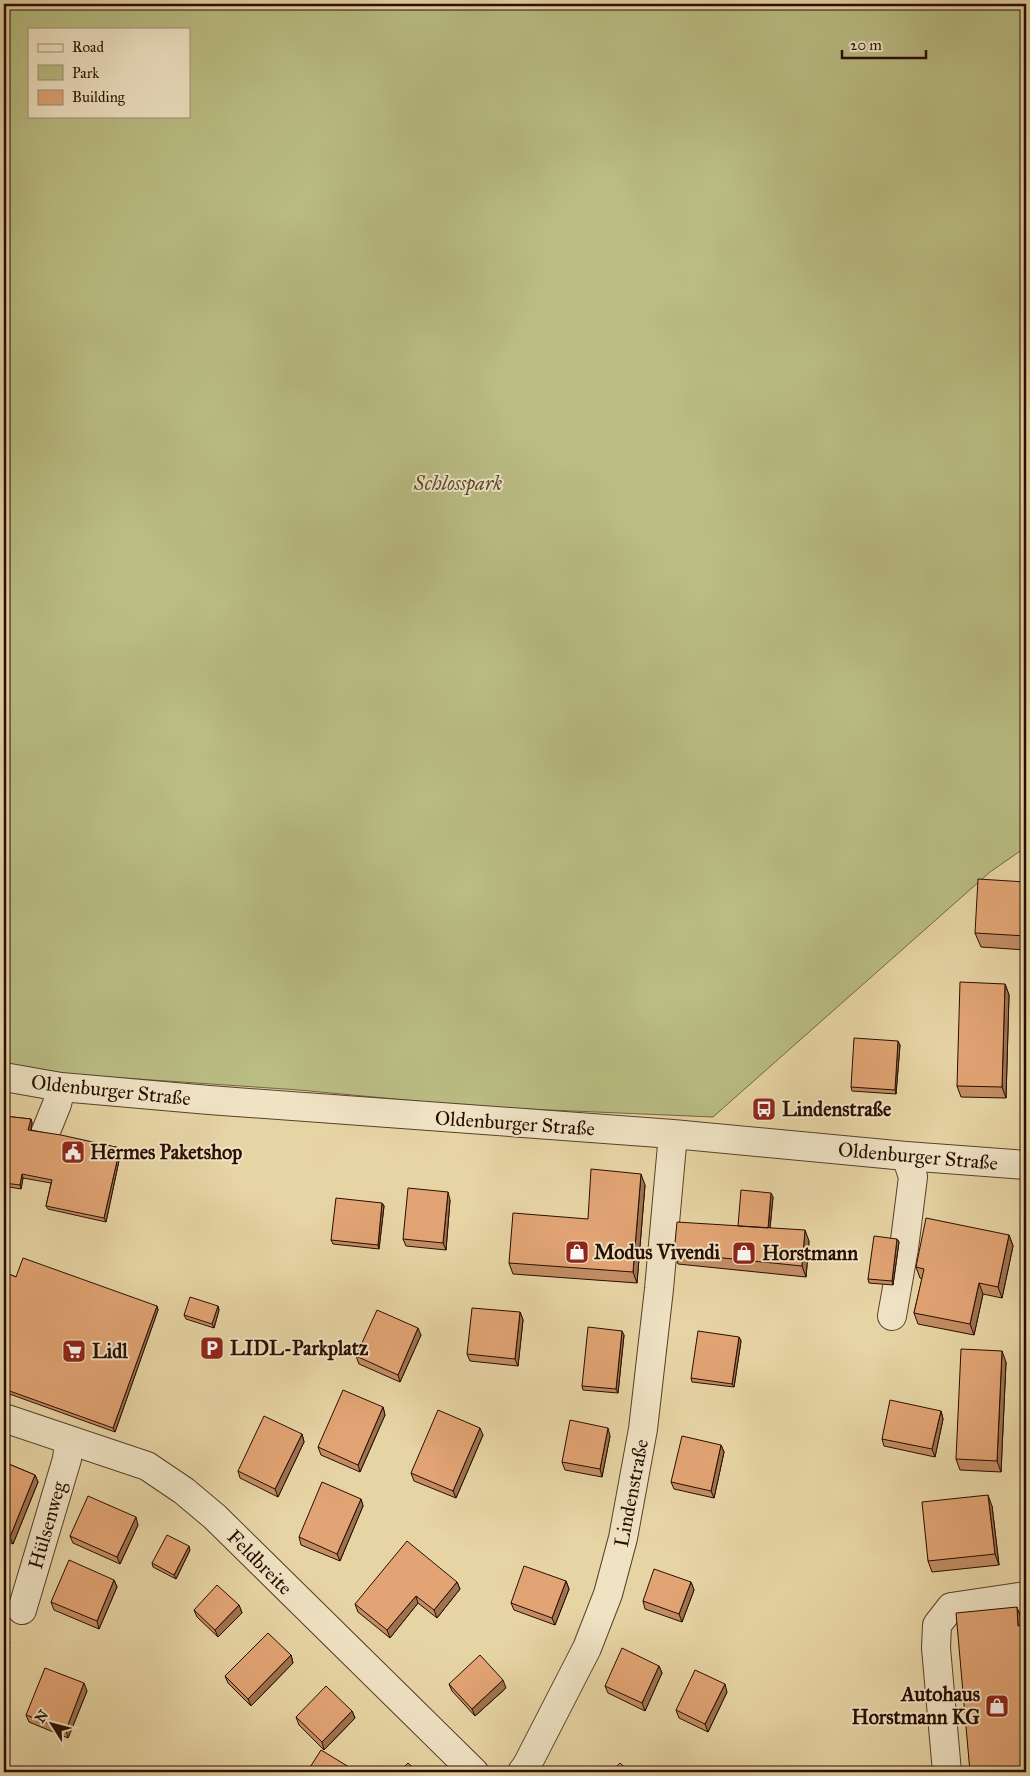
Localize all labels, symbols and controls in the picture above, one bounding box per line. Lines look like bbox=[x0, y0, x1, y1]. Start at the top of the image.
legend bbox=[28, 28, 190, 118]
scale bar bbox=[842, 28, 926, 60]
text: 20 m bbox=[850, 36, 882, 54]
text: Road bbox=[72, 38, 104, 56]
text: Park bbox=[72, 64, 99, 82]
text: Building bbox=[72, 88, 126, 106]
park label: Schlosspark bbox=[413, 471, 502, 496]
street label: Oldenburger Straße bbox=[30, 1070, 192, 1111]
bus stop icon: Lindenstraße bbox=[751, 1096, 777, 1122]
place label: Lindenstraße bbox=[782, 1097, 892, 1121]
street label: Oldenburger Straße bbox=[434, 1105, 596, 1142]
street label: Oldenburger Straße bbox=[837, 1137, 999, 1176]
public building icon: Hermes Paketshop bbox=[60, 1139, 86, 1165]
place label: Hermes Paketshop bbox=[90, 1140, 242, 1165]
shop icon: Modus Vivendi bbox=[564, 1239, 590, 1265]
place label: Modus Vivendi bbox=[594, 1240, 721, 1264]
shop icon: Horstmann bbox=[731, 1240, 757, 1266]
place label: Horstmann bbox=[762, 1241, 858, 1265]
parking icon: LIDL-Parkplatz bbox=[199, 1335, 225, 1361]
place label: LIDL-Parkplatz bbox=[230, 1336, 369, 1361]
supermarket icon: Lidl bbox=[61, 1338, 87, 1364]
place label: Lidl bbox=[92, 1339, 128, 1363]
street label: Lindenstraße bbox=[609, 1437, 653, 1549]
street label: Hülsenweg bbox=[23, 1478, 72, 1572]
street label: Feldbreite bbox=[222, 1524, 298, 1600]
place label: Autohaus Horstmann KG bbox=[852, 1682, 981, 1729]
shop icon: Autohaus Horstmann KG bbox=[984, 1693, 1010, 1719]
north arrow bbox=[28, 1698, 78, 1748]
text: N bbox=[32, 1707, 52, 1726]

